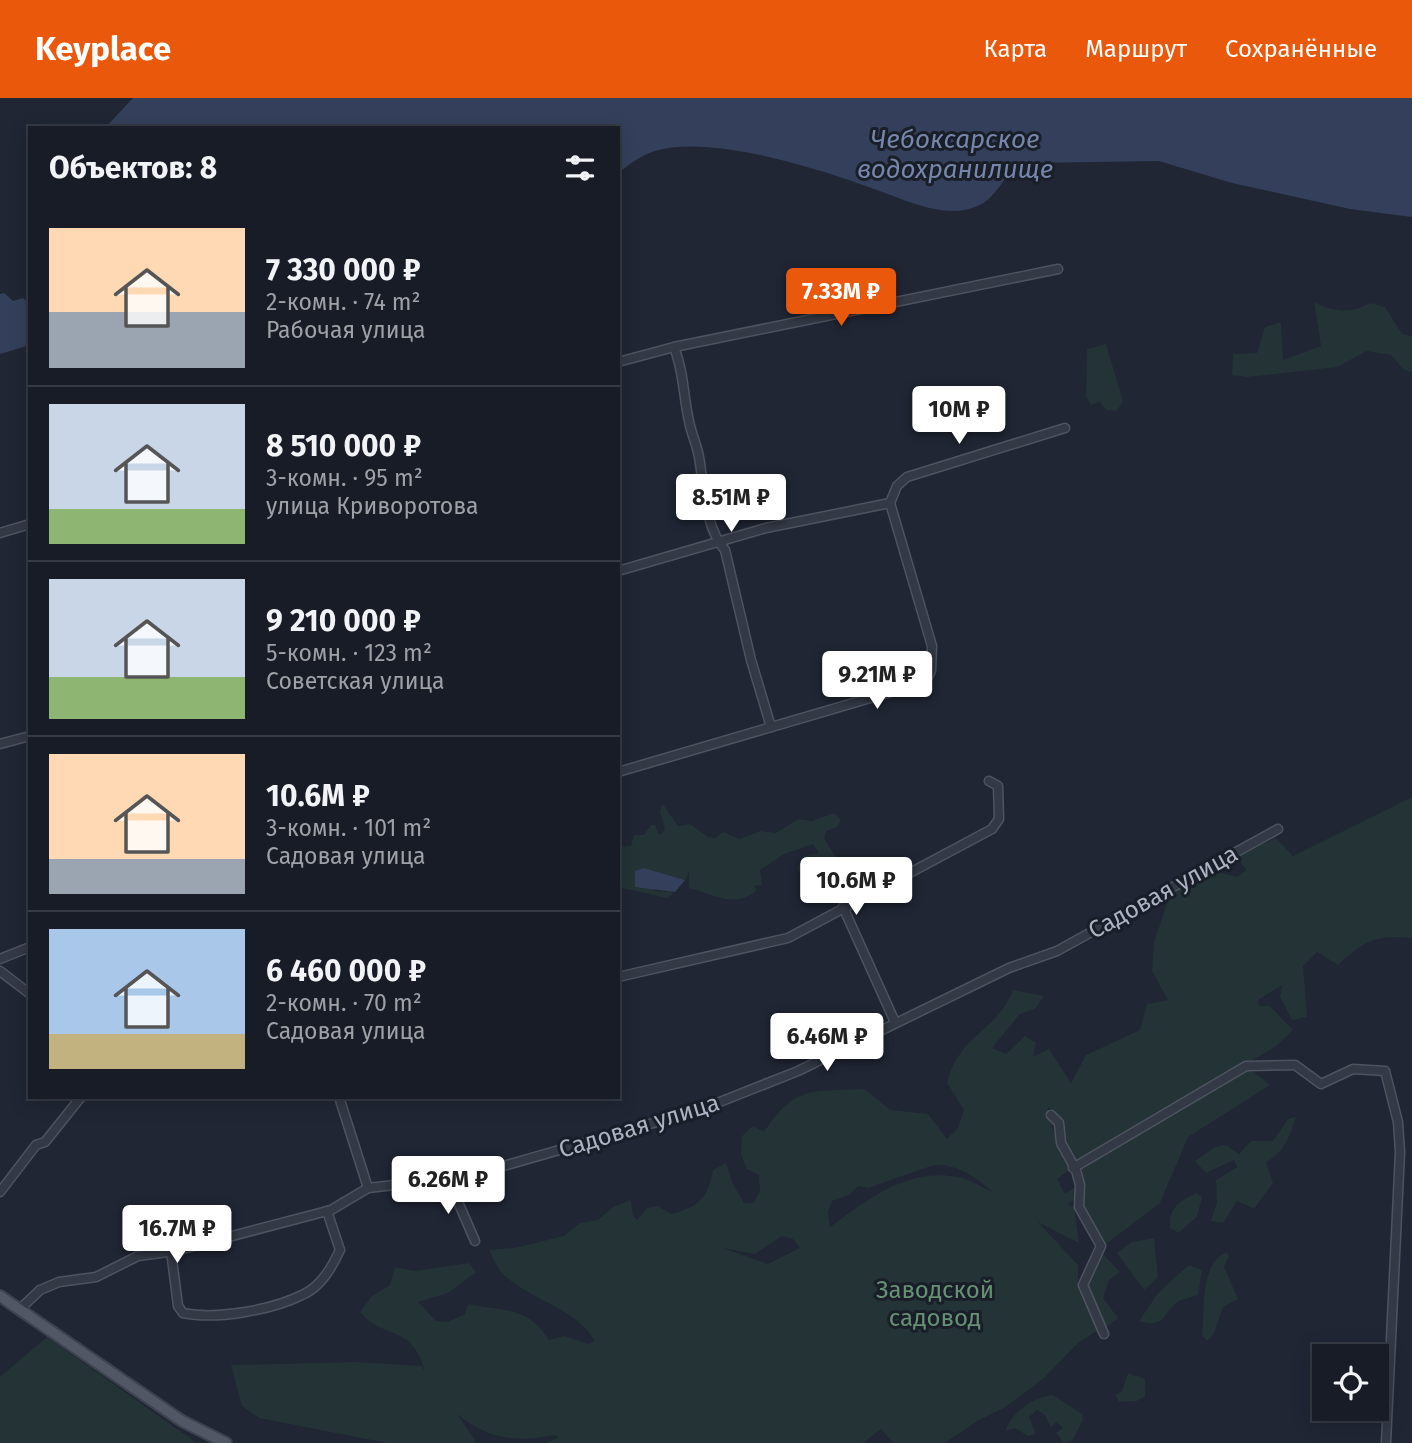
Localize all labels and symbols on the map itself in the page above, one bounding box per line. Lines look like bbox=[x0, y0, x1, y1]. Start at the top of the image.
water label: Чебоксарское водохранилище bbox=[857, 124, 1053, 185]
pin: 7.33M ₽ bbox=[776, 268, 906, 328]
pin: 10M ₽ bbox=[910, 386, 1008, 446]
pin: 8.51M ₽ bbox=[666, 474, 796, 534]
pin: 9.21M ₽ bbox=[812, 652, 942, 711]
street label: Садовая улица bbox=[1083, 839, 1243, 945]
pin: 10.6M ₽ bbox=[791, 858, 921, 917]
pin: 6.46M ₽ bbox=[762, 1014, 892, 1073]
street label: Садовая улица bbox=[555, 1088, 723, 1164]
pin: 6.26M ₽ bbox=[383, 1156, 513, 1216]
pin: 16.7M ₽ bbox=[112, 1206, 242, 1265]
park label: Заводской садовод bbox=[876, 1276, 994, 1332]

